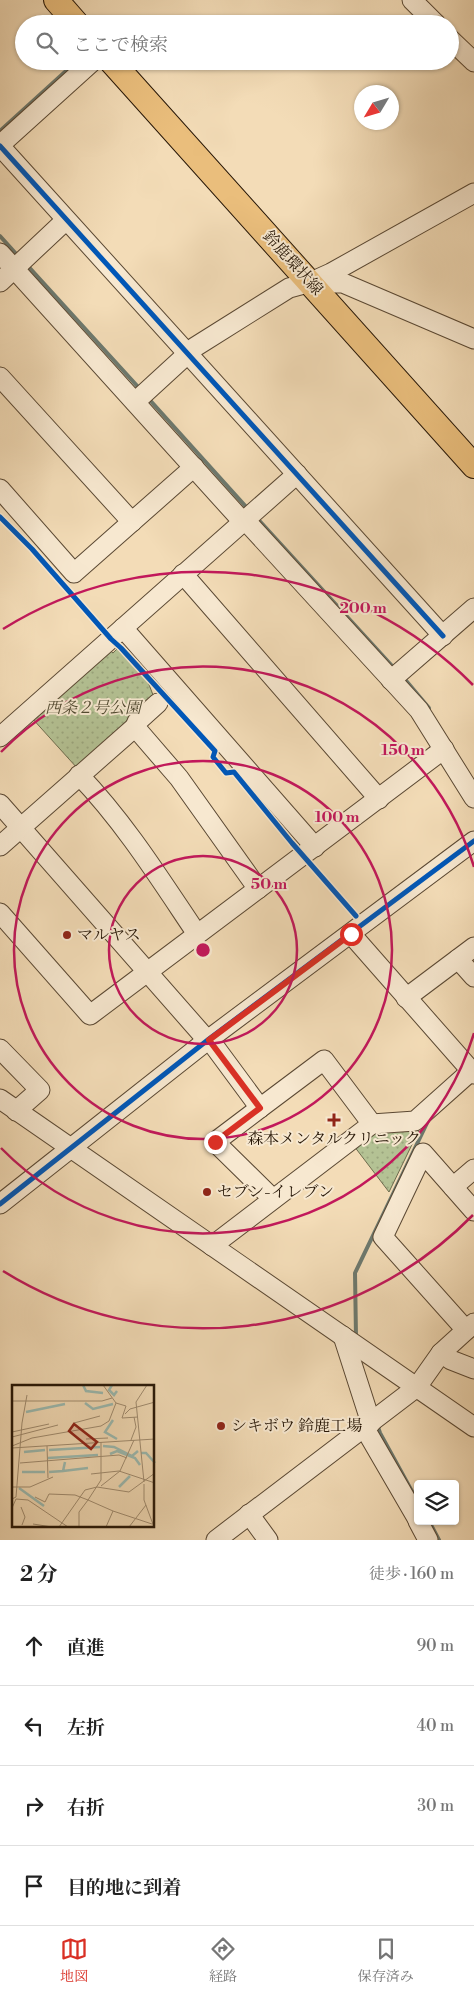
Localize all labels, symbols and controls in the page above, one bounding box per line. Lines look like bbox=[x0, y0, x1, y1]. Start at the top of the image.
search box bbox=[15, 15, 459, 70]
icon: search bbox=[33, 29, 61, 57]
text: ここで検索 bbox=[73, 33, 168, 57]
north arrow bbox=[354, 85, 399, 130]
street label: 鈴鹿環状線 bbox=[258, 226, 327, 299]
text: 200 m bbox=[339, 599, 387, 618]
park label: 西条２号公園 bbox=[45, 698, 144, 718]
text: 150 m bbox=[381, 741, 425, 760]
text: 100 m bbox=[315, 808, 360, 827]
text: 50 m bbox=[251, 875, 287, 894]
route start bbox=[340, 923, 363, 946]
place label: マルヤス bbox=[77, 925, 141, 945]
marker: マルヤス bbox=[61, 929, 73, 941]
centre of rings bbox=[194, 941, 212, 959]
marker: 森本メンタルクリニック bbox=[327, 1113, 341, 1127]
place label: 森本メンタルクリニック bbox=[247, 1129, 421, 1149]
route end bbox=[204, 1131, 227, 1154]
place label: セブン-イレブン bbox=[217, 1182, 334, 1202]
marker: セブン-イレブン bbox=[201, 1186, 213, 1198]
inset map bbox=[12, 1385, 155, 1528]
place label: シキボウ 鈴鹿工場 bbox=[231, 1416, 362, 1436]
marker: シキボウ 鈴鹿工場 bbox=[215, 1420, 227, 1432]
map controls bbox=[414, 1480, 459, 1525]
button: layers bbox=[414, 1480, 459, 1525]
text: 2 分 bbox=[20, 1562, 58, 1588]
text: 徒歩 · 160 m bbox=[369, 1564, 454, 1584]
icon: ahead bbox=[20, 1632, 48, 1660]
text: 直進 bbox=[67, 1636, 105, 1660]
text: 90 m bbox=[416, 1636, 454, 1656]
icon: left bbox=[20, 1712, 48, 1740]
text: 左折 bbox=[67, 1716, 105, 1740]
text: 40 m bbox=[417, 1716, 454, 1736]
icon: right bbox=[20, 1792, 48, 1820]
text: 右折 bbox=[67, 1796, 105, 1820]
text: 30 m bbox=[417, 1796, 454, 1816]
icon: arrive bbox=[20, 1872, 48, 1900]
text: 目的地に到着 bbox=[67, 1876, 181, 1900]
tab: 地図 bbox=[60, 1935, 88, 1986]
tab: 経路 bbox=[209, 1935, 237, 1986]
tab: 保存済み bbox=[358, 1935, 414, 1986]

